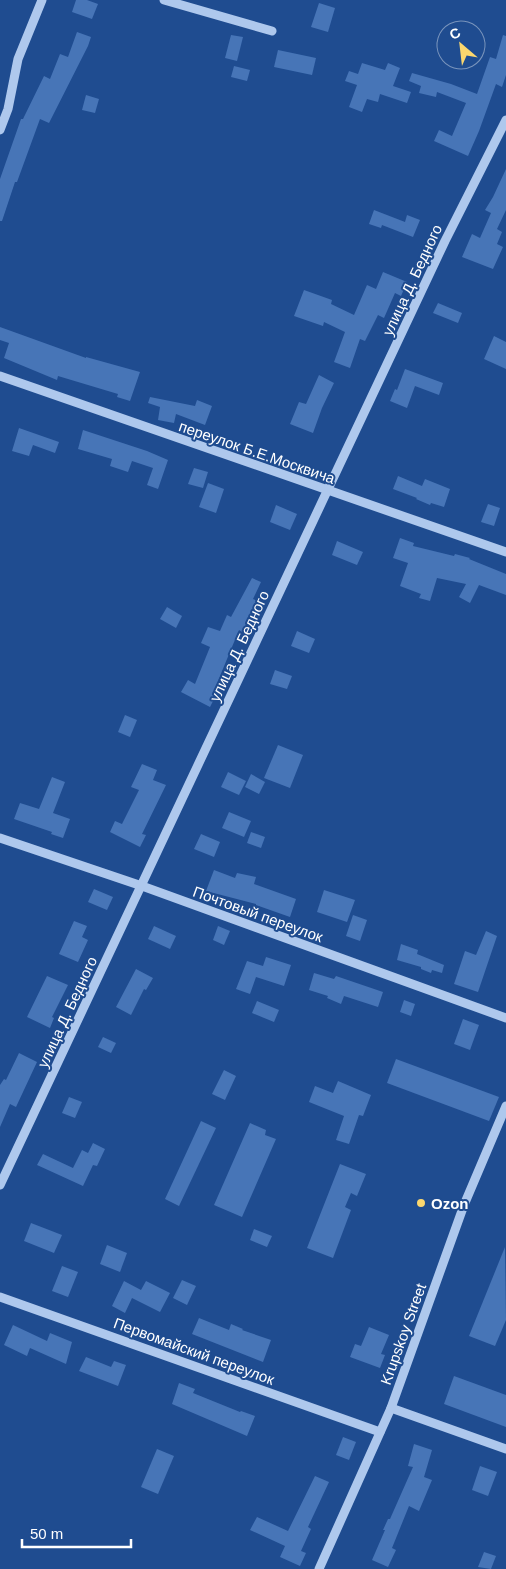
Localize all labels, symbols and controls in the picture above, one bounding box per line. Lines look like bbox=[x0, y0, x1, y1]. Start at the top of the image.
north arrow bbox=[436, 20, 486, 70]
text: С bbox=[447, 24, 463, 43]
street label: улица Д. Бедного bbox=[379, 222, 445, 338]
street label: переулок Б.Е.Москвича bbox=[177, 417, 338, 487]
street label: улица Д. Бедного bbox=[206, 588, 272, 704]
street label: Почтовый переулок bbox=[191, 883, 326, 946]
street label: улица Д. Бедного bbox=[34, 954, 100, 1070]
place label: Ozon bbox=[431, 1195, 469, 1212]
marker: Ozon bbox=[415, 1197, 427, 1209]
street label: Krupskoy Street bbox=[377, 1280, 430, 1387]
street label: Первомайский переулок bbox=[111, 1314, 277, 1388]
scale bar bbox=[22, 1516, 131, 1548]
text: 50 m bbox=[30, 1525, 63, 1542]

